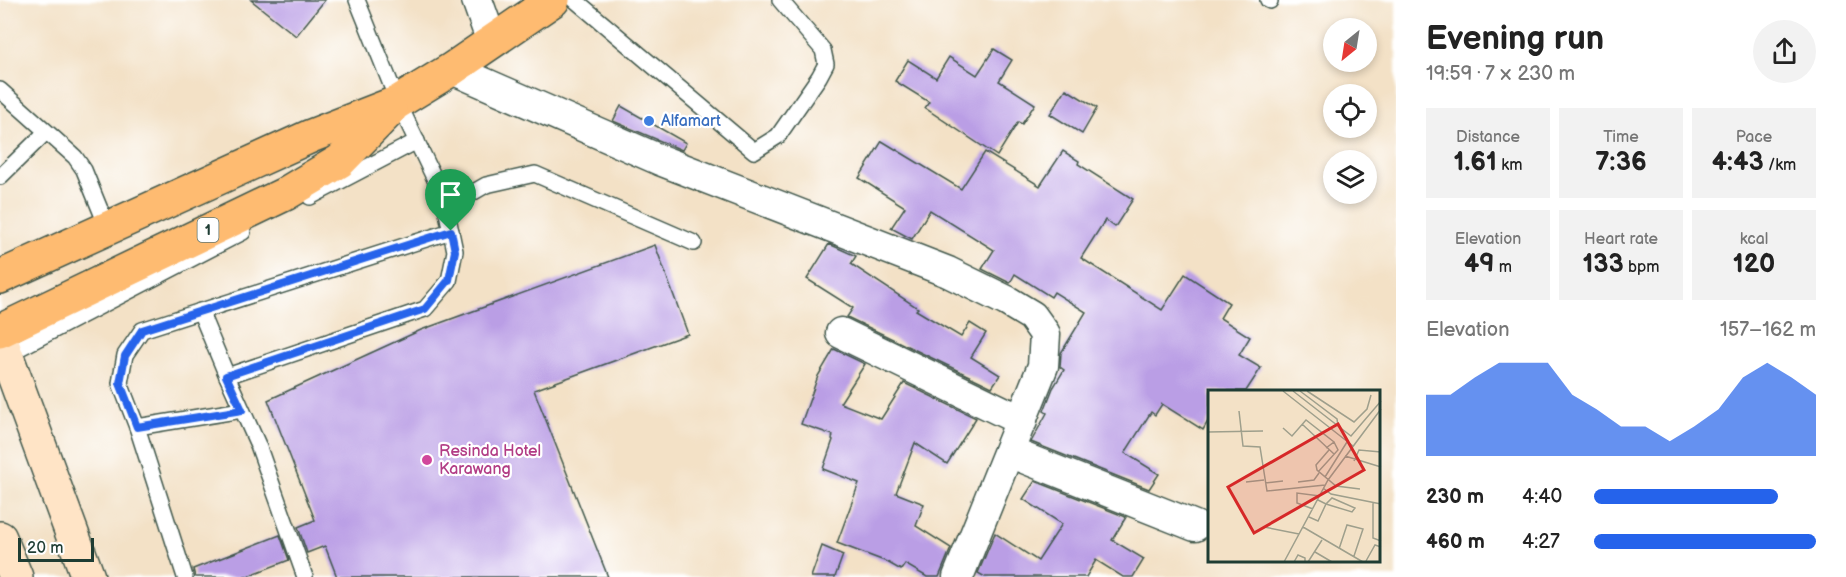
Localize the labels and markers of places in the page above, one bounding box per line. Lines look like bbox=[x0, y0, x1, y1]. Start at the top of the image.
place label: Alfamart bbox=[661, 112, 721, 131]
marker: Alfamart bbox=[642, 114, 656, 128]
pin bbox=[425, 169, 476, 231]
place label: Resinda Hotel Karawang bbox=[439, 442, 541, 479]
marker: Resinda Hotel Karawang bbox=[420, 453, 434, 467]

